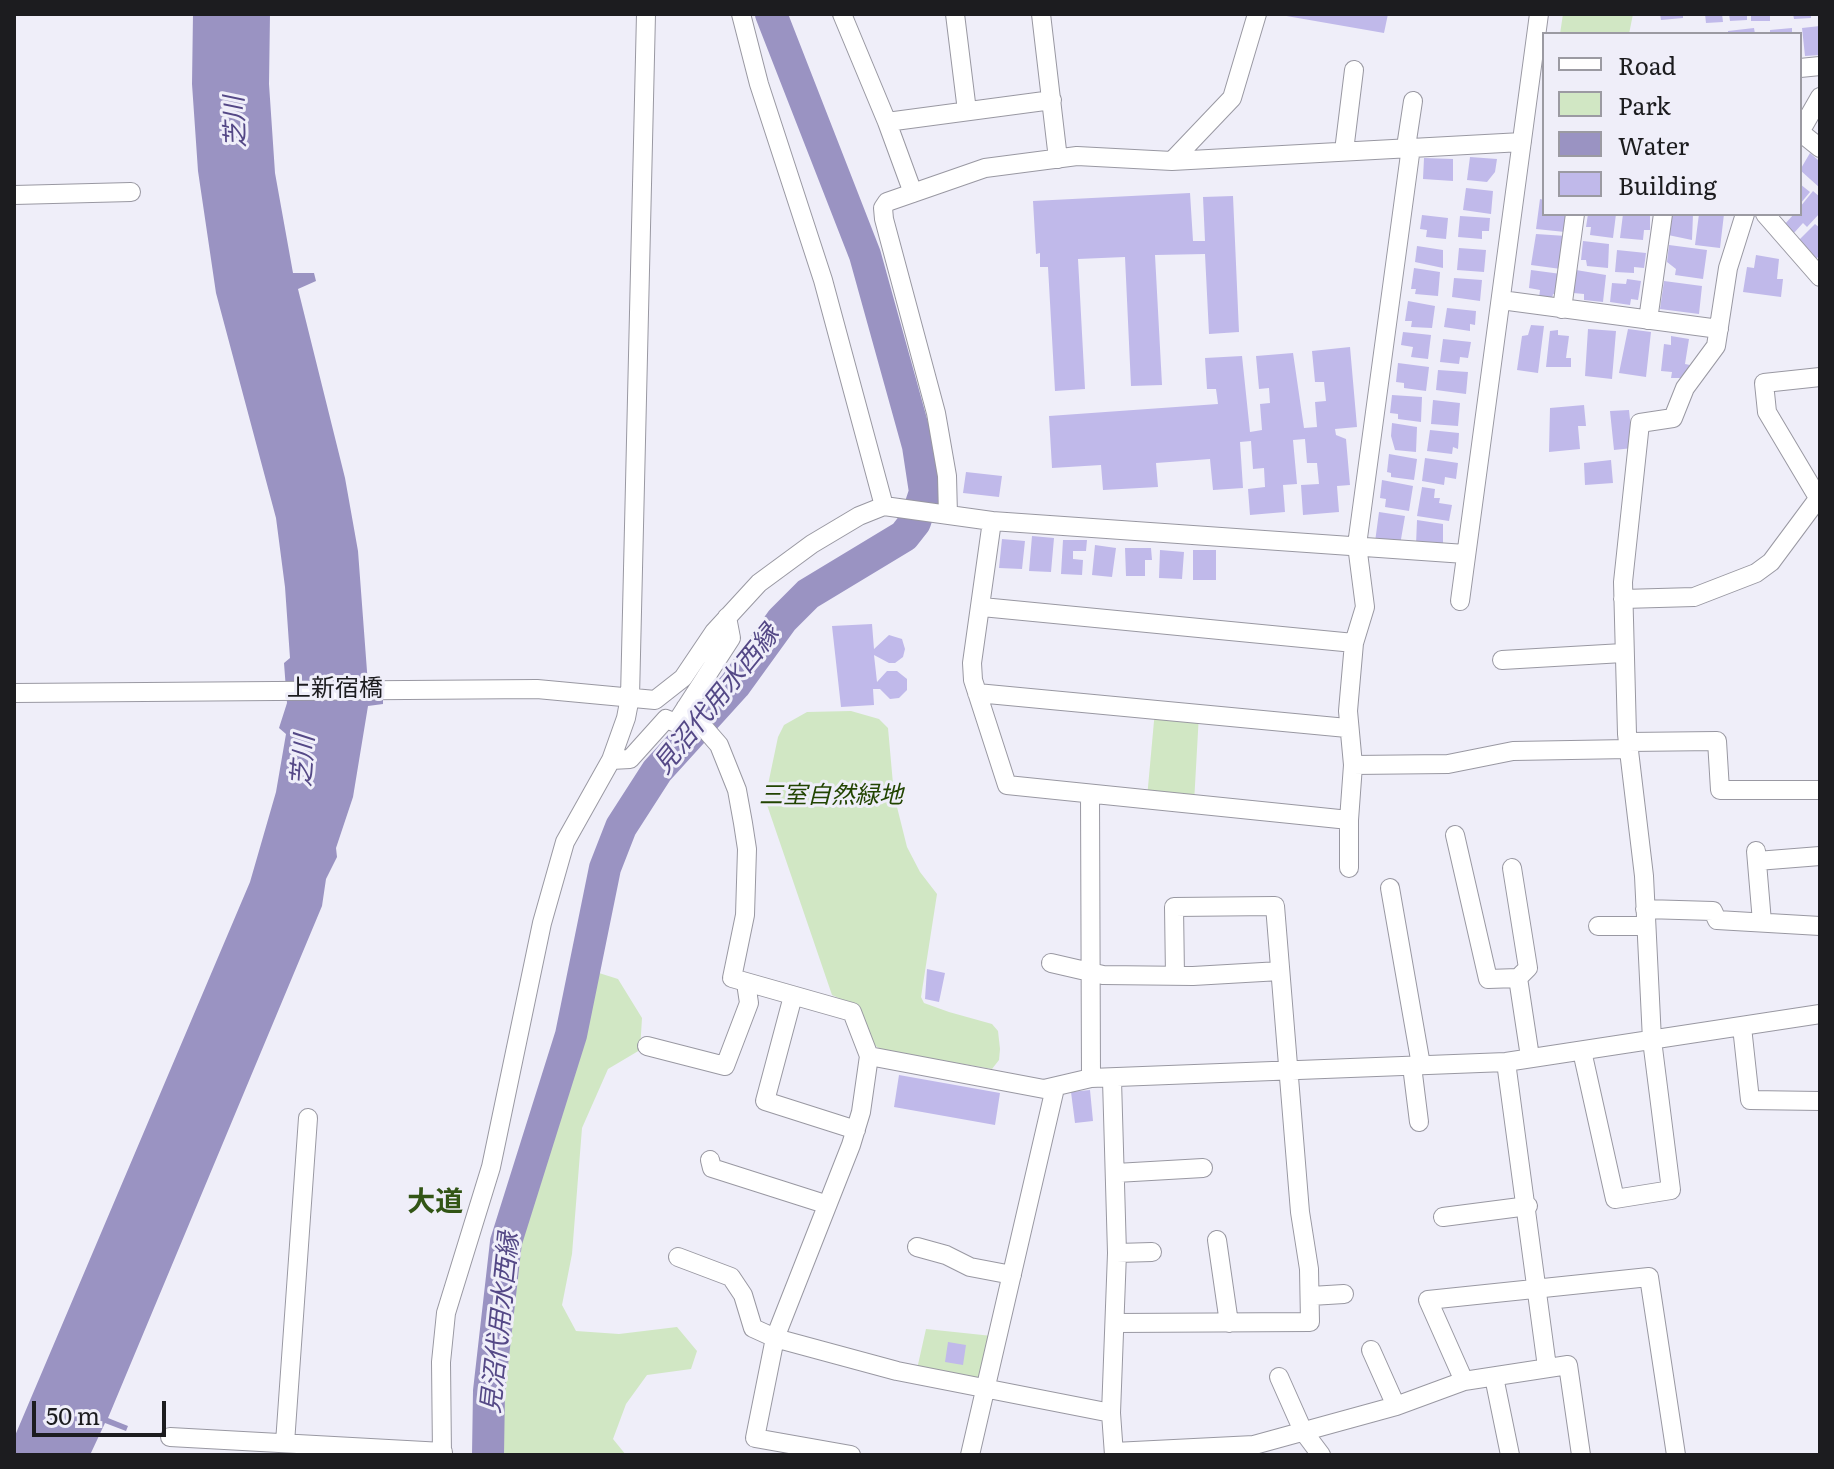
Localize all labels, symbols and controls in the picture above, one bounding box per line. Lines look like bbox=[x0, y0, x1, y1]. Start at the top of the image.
legend bbox=[1542, 32, 1802, 216]
text: Road bbox=[1618, 47, 1676, 82]
text: Park bbox=[1618, 87, 1671, 122]
water label: 芝川 bbox=[220, 95, 252, 149]
text: Water bbox=[1618, 127, 1689, 162]
text: Building bbox=[1618, 167, 1717, 202]
water label: 見沼代用水西縁 bbox=[648, 619, 786, 781]
street label: 上新宿橋 bbox=[287, 675, 383, 703]
water label: 芝川 bbox=[287, 734, 321, 788]
park label: 三室自然緑地 bbox=[759, 782, 903, 810]
district label: 大道 bbox=[407, 1186, 463, 1220]
water label: 見沼代用水西縁 bbox=[476, 1231, 526, 1415]
scale bar bbox=[36, 1385, 170, 1435]
text: 50 m bbox=[46, 1397, 100, 1432]

